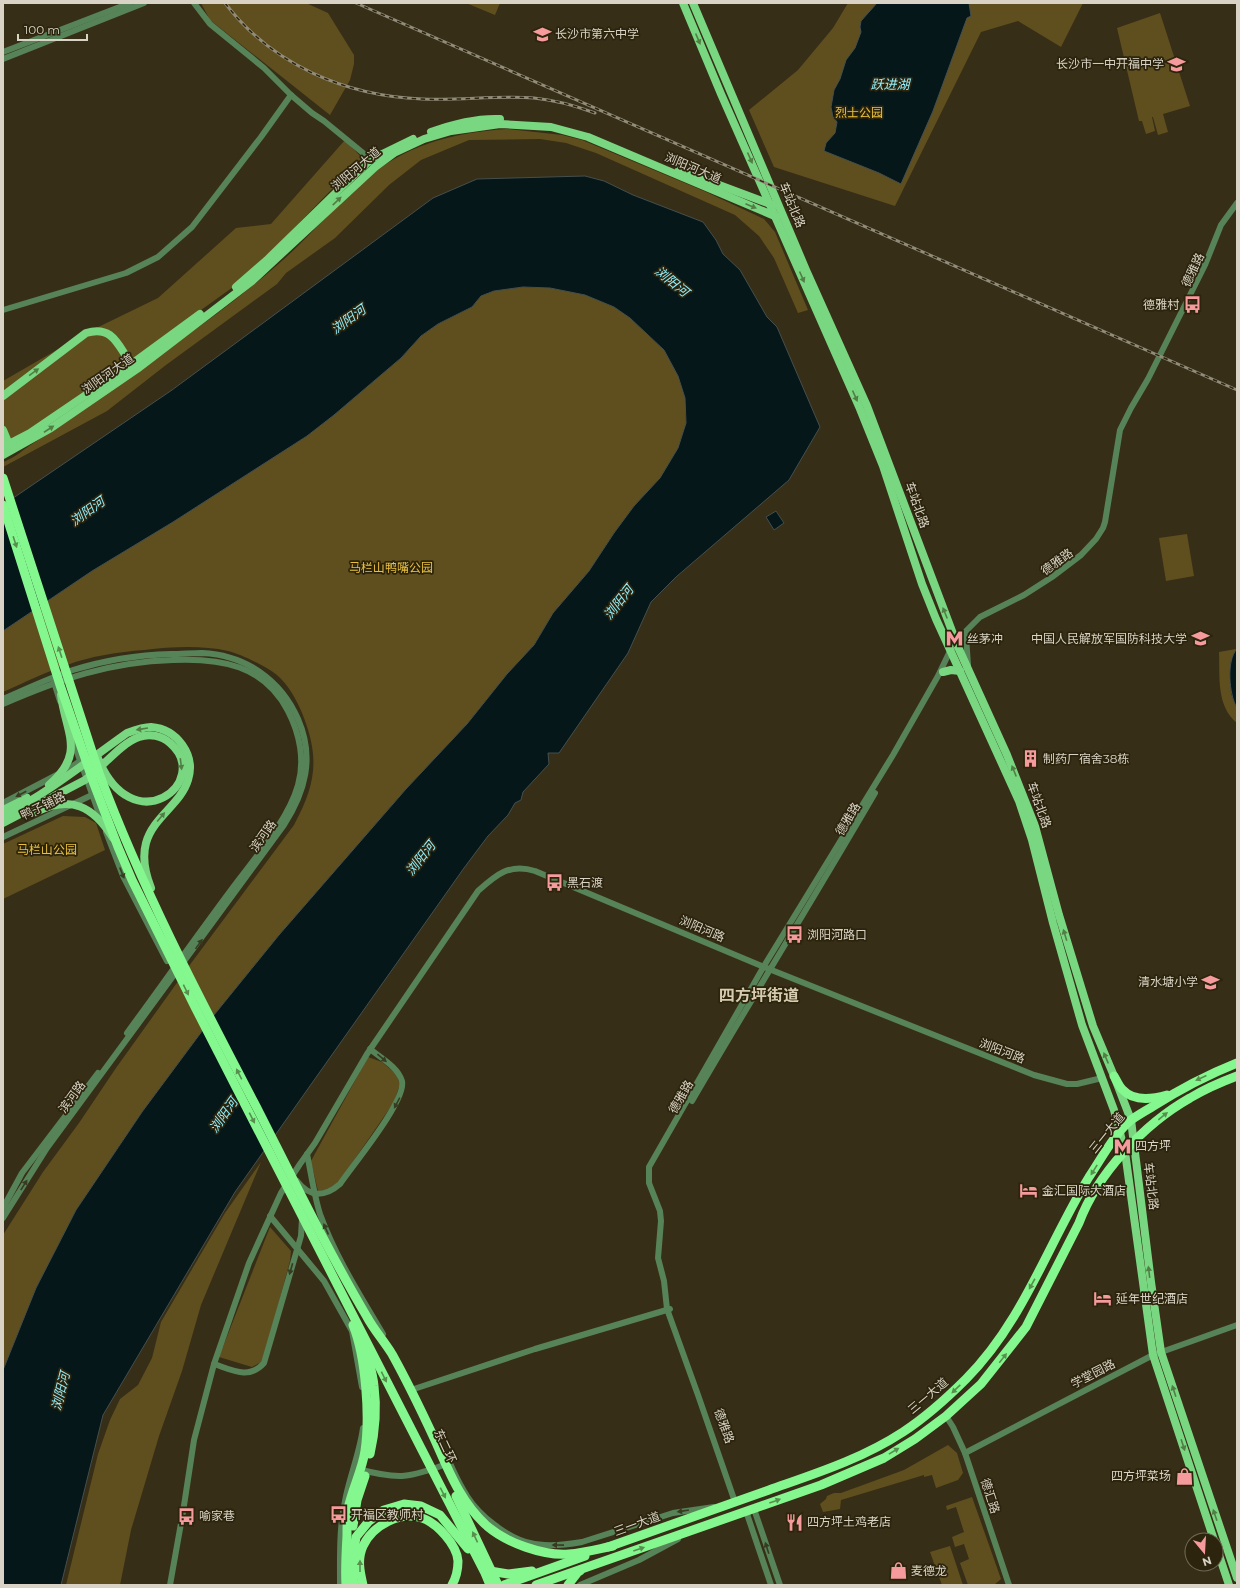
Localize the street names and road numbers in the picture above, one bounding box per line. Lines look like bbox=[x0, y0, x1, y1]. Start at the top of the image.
street label: 浏阳河大道 bbox=[328, 144, 383, 194]
street label: 浏阳河大道 bbox=[663, 149, 724, 186]
street label: 车站北路 bbox=[776, 180, 809, 230]
street label: 德雅路 bbox=[1178, 250, 1207, 289]
street label: 浏阳河大道 bbox=[79, 350, 137, 397]
street label: 车站北路 bbox=[902, 480, 933, 530]
street label: 德雅路 bbox=[1038, 545, 1076, 578]
street label: 车站北路 bbox=[1024, 780, 1055, 830]
street label: 鸭子铺路 bbox=[18, 788, 68, 823]
street label: 德雅路 bbox=[832, 799, 863, 838]
street label: 滨河路 bbox=[246, 817, 279, 855]
street label: 浏阳河路 bbox=[677, 912, 727, 945]
street label: 浏阳河路 bbox=[977, 1035, 1027, 1066]
street label: 德雅路 bbox=[665, 1077, 696, 1116]
street label: 滨河路 bbox=[55, 1078, 88, 1116]
street label: 三一大道 bbox=[1086, 1109, 1128, 1156]
street label: 车站北路 bbox=[1141, 1161, 1162, 1211]
street label: 学堂园路 bbox=[1068, 1356, 1118, 1391]
street label: 三一大道 bbox=[904, 1374, 951, 1417]
street label: 德雅路 bbox=[711, 1406, 738, 1445]
street label: 东二环 bbox=[431, 1426, 460, 1465]
street label: 德汇路 bbox=[978, 1476, 1003, 1515]
street label: 三一大道 bbox=[612, 1508, 662, 1539]

